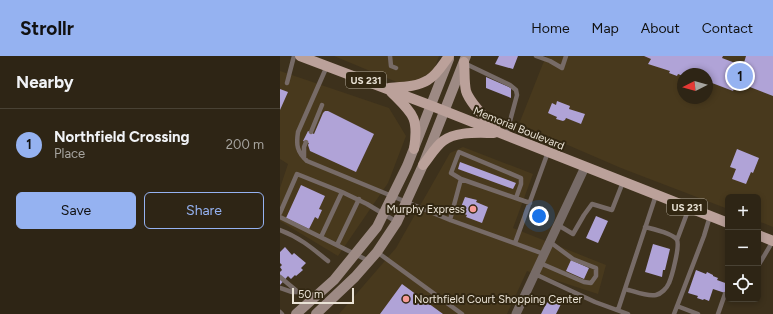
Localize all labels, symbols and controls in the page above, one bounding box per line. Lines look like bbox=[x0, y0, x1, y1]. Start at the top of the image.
text: Strollr bbox=[20, 17, 74, 40]
text: Home bbox=[531, 20, 570, 37]
text: Map bbox=[592, 20, 619, 37]
text: About bbox=[641, 20, 680, 37]
text: Contact bbox=[702, 20, 753, 37]
pin: 1 bbox=[727, 61, 753, 91]
north arrow bbox=[677, 68, 713, 104]
text: Nearby bbox=[16, 72, 74, 92]
road number: US 231 bbox=[346, 72, 386, 88]
street label: Memorial Boulevard bbox=[471, 104, 566, 153]
text: Northfield Crossing bbox=[54, 128, 190, 146]
text: 1 bbox=[26, 137, 32, 152]
text: 200 m bbox=[226, 137, 264, 152]
text: Place bbox=[54, 146, 85, 161]
button: Save bbox=[16, 192, 136, 229]
button: Share bbox=[144, 192, 264, 229]
map controls bbox=[725, 194, 761, 302]
button: + bbox=[725, 194, 761, 230]
road number: US 231 bbox=[667, 199, 707, 215]
place label: Murphy Express bbox=[387, 203, 465, 216]
marker: Murphy Express bbox=[468, 204, 478, 214]
your location bbox=[529, 206, 549, 226]
button: − bbox=[725, 230, 761, 266]
button: locate bbox=[725, 266, 761, 302]
scale bar bbox=[292, 286, 354, 305]
text: 50 m bbox=[298, 288, 323, 301]
place label: Northfield Court Shopping Center bbox=[414, 293, 582, 306]
marker: Northfield Court Shopping Center bbox=[401, 294, 411, 304]

